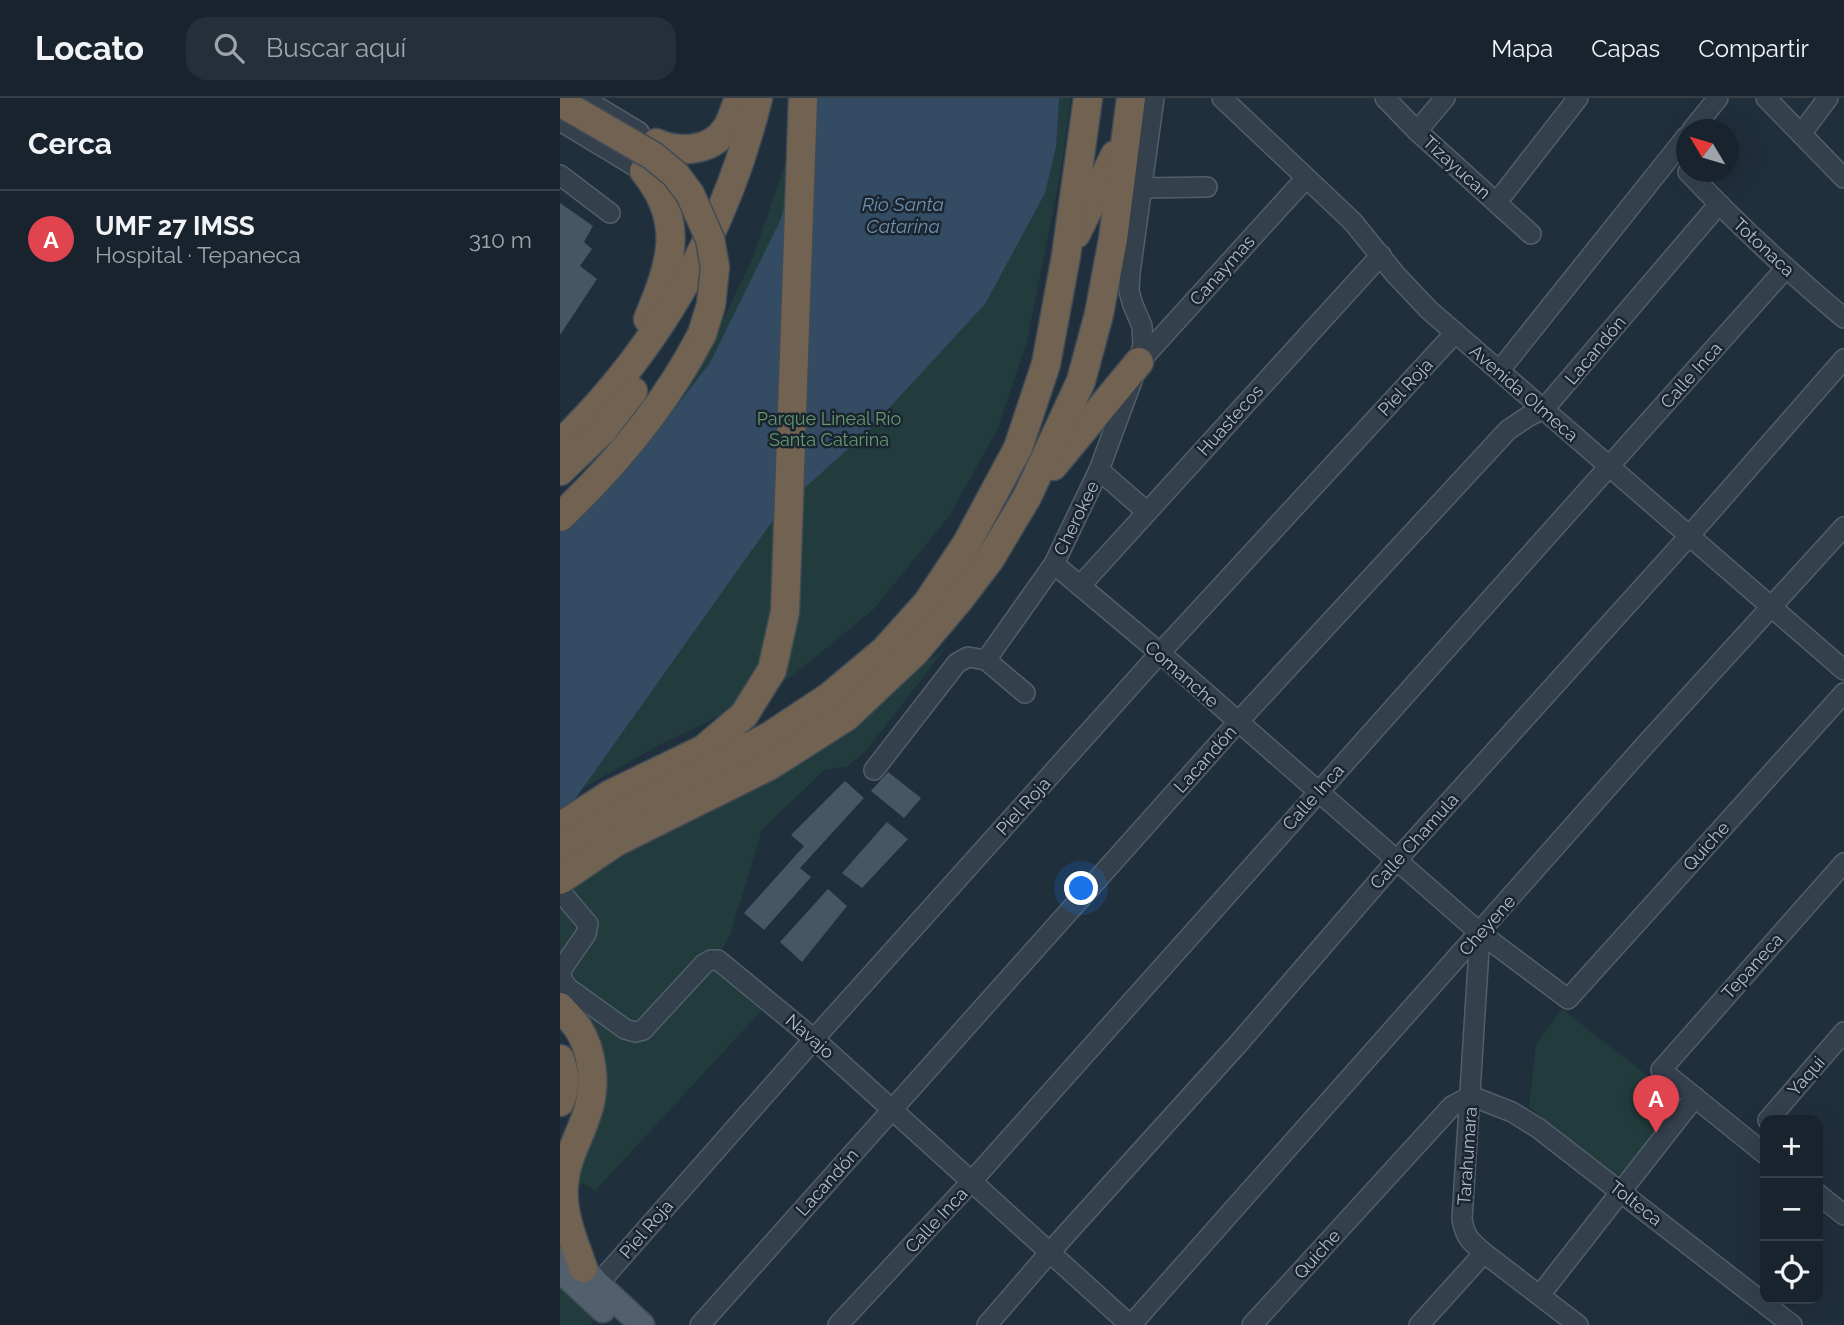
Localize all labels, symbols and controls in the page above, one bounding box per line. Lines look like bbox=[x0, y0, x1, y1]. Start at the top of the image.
search box bbox=[186, 17, 676, 80]
text: Locato bbox=[35, 29, 144, 68]
icon: search bbox=[210, 29, 248, 67]
text: Buscar aquí bbox=[266, 33, 406, 63]
text: Mapa bbox=[1491, 34, 1553, 63]
text: Capas bbox=[1591, 34, 1660, 63]
text: Compartir bbox=[1698, 34, 1809, 63]
north arrow bbox=[1676, 119, 1739, 182]
text: Cerca bbox=[28, 126, 112, 161]
street label: Tizayucan bbox=[1419, 131, 1495, 203]
water label: Río Santa Catarina bbox=[862, 193, 944, 237]
text: UMF 27 IMSS bbox=[95, 211, 255, 241]
street label: Totonaca bbox=[1729, 213, 1799, 281]
text: A bbox=[43, 226, 59, 253]
text: 310 m bbox=[469, 226, 532, 253]
street label: Canaymas bbox=[1185, 230, 1259, 309]
text: Hospital · Tepaneca bbox=[95, 241, 301, 268]
street label: Lacandón bbox=[1560, 312, 1630, 388]
street label: Calle Inca bbox=[1656, 338, 1726, 412]
street label: Avenida Olmeca bbox=[1466, 340, 1582, 446]
street label: Piel Roja bbox=[1373, 354, 1437, 420]
street label: Huastecos bbox=[1193, 380, 1267, 460]
park label: Parque Lineal Río Santa Catarina bbox=[757, 408, 902, 450]
street label: Cherokee bbox=[1049, 477, 1103, 559]
street label: Comanche bbox=[1141, 636, 1223, 712]
street label: Lacandón bbox=[1169, 721, 1241, 797]
street label: Calle Inca bbox=[1278, 760, 1348, 834]
street label: Piel Roja bbox=[992, 773, 1054, 839]
street label: Calle Chamula bbox=[1365, 789, 1463, 893]
street label: Quiche bbox=[1678, 817, 1734, 875]
your location bbox=[1064, 871, 1098, 905]
street label: Cheyene bbox=[1454, 890, 1520, 960]
street label: Tepaneca bbox=[1717, 929, 1787, 1003]
street label: Navajo bbox=[782, 1009, 839, 1063]
street label: Yaqui bbox=[1783, 1052, 1829, 1100]
pin: A bbox=[1633, 1075, 1679, 1133]
street label: Tarahumara bbox=[1453, 1106, 1481, 1206]
map controls bbox=[1760, 1115, 1823, 1304]
button: + bbox=[1760, 1115, 1823, 1178]
street label: Lacandón bbox=[791, 1144, 863, 1220]
street label: Tolteca bbox=[1606, 1176, 1666, 1230]
button: − bbox=[1760, 1178, 1823, 1241]
street label: Calle Inca bbox=[900, 1183, 972, 1257]
street label: Piel Roja bbox=[615, 1195, 677, 1263]
street label: Quiche bbox=[1289, 1225, 1345, 1283]
button: locate bbox=[1760, 1241, 1823, 1304]

